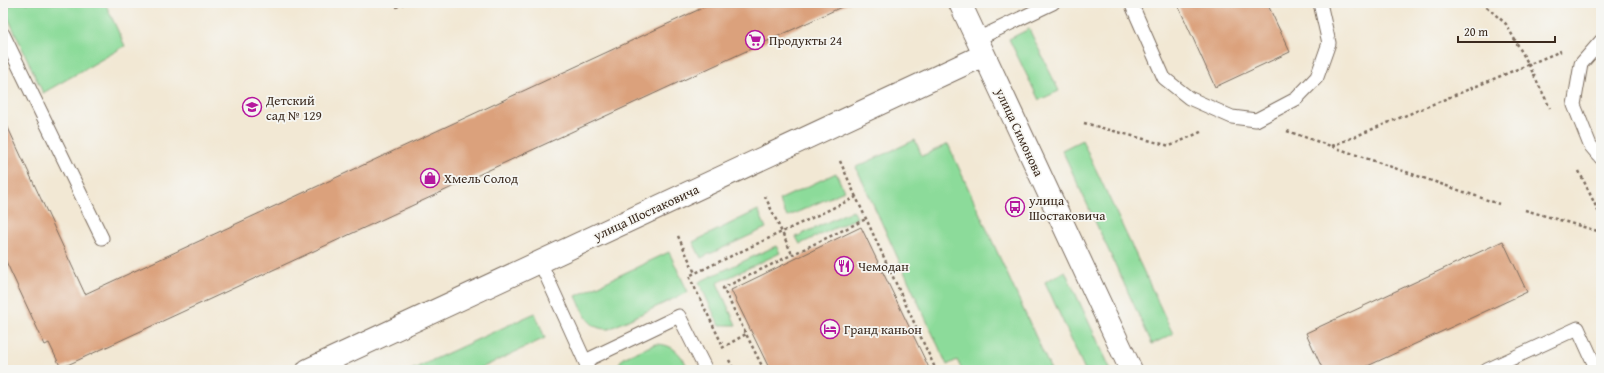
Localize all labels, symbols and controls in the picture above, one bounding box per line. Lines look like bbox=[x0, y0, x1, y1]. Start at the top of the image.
scale bar bbox=[1458, 18, 1555, 44]
text: 20 m bbox=[1464, 23, 1488, 40]
supermarket icon: Продукты 24 bbox=[744, 29, 766, 51]
place label: Продукты 24 bbox=[769, 31, 842, 50]
street label: улица Симонова bbox=[990, 84, 1049, 180]
place label: Детский сад № 129 bbox=[265, 91, 322, 125]
school or university icon: Детский сад № 129 bbox=[241, 96, 263, 118]
shop icon: Хмель Солод bbox=[419, 167, 441, 189]
place label: Хмель Солод bbox=[444, 169, 518, 188]
street label: улица Шостаковича bbox=[589, 179, 703, 246]
place label: улица Шостаковича bbox=[1028, 191, 1106, 225]
bus stop icon: улица Шостаковича bbox=[1004, 196, 1026, 218]
restaurant icon: Чемодан bbox=[833, 255, 855, 277]
place label: Чемодан bbox=[858, 257, 909, 276]
hotel icon: Гранд каньон bbox=[819, 318, 841, 340]
place label: Гранд каньон bbox=[844, 320, 922, 339]

